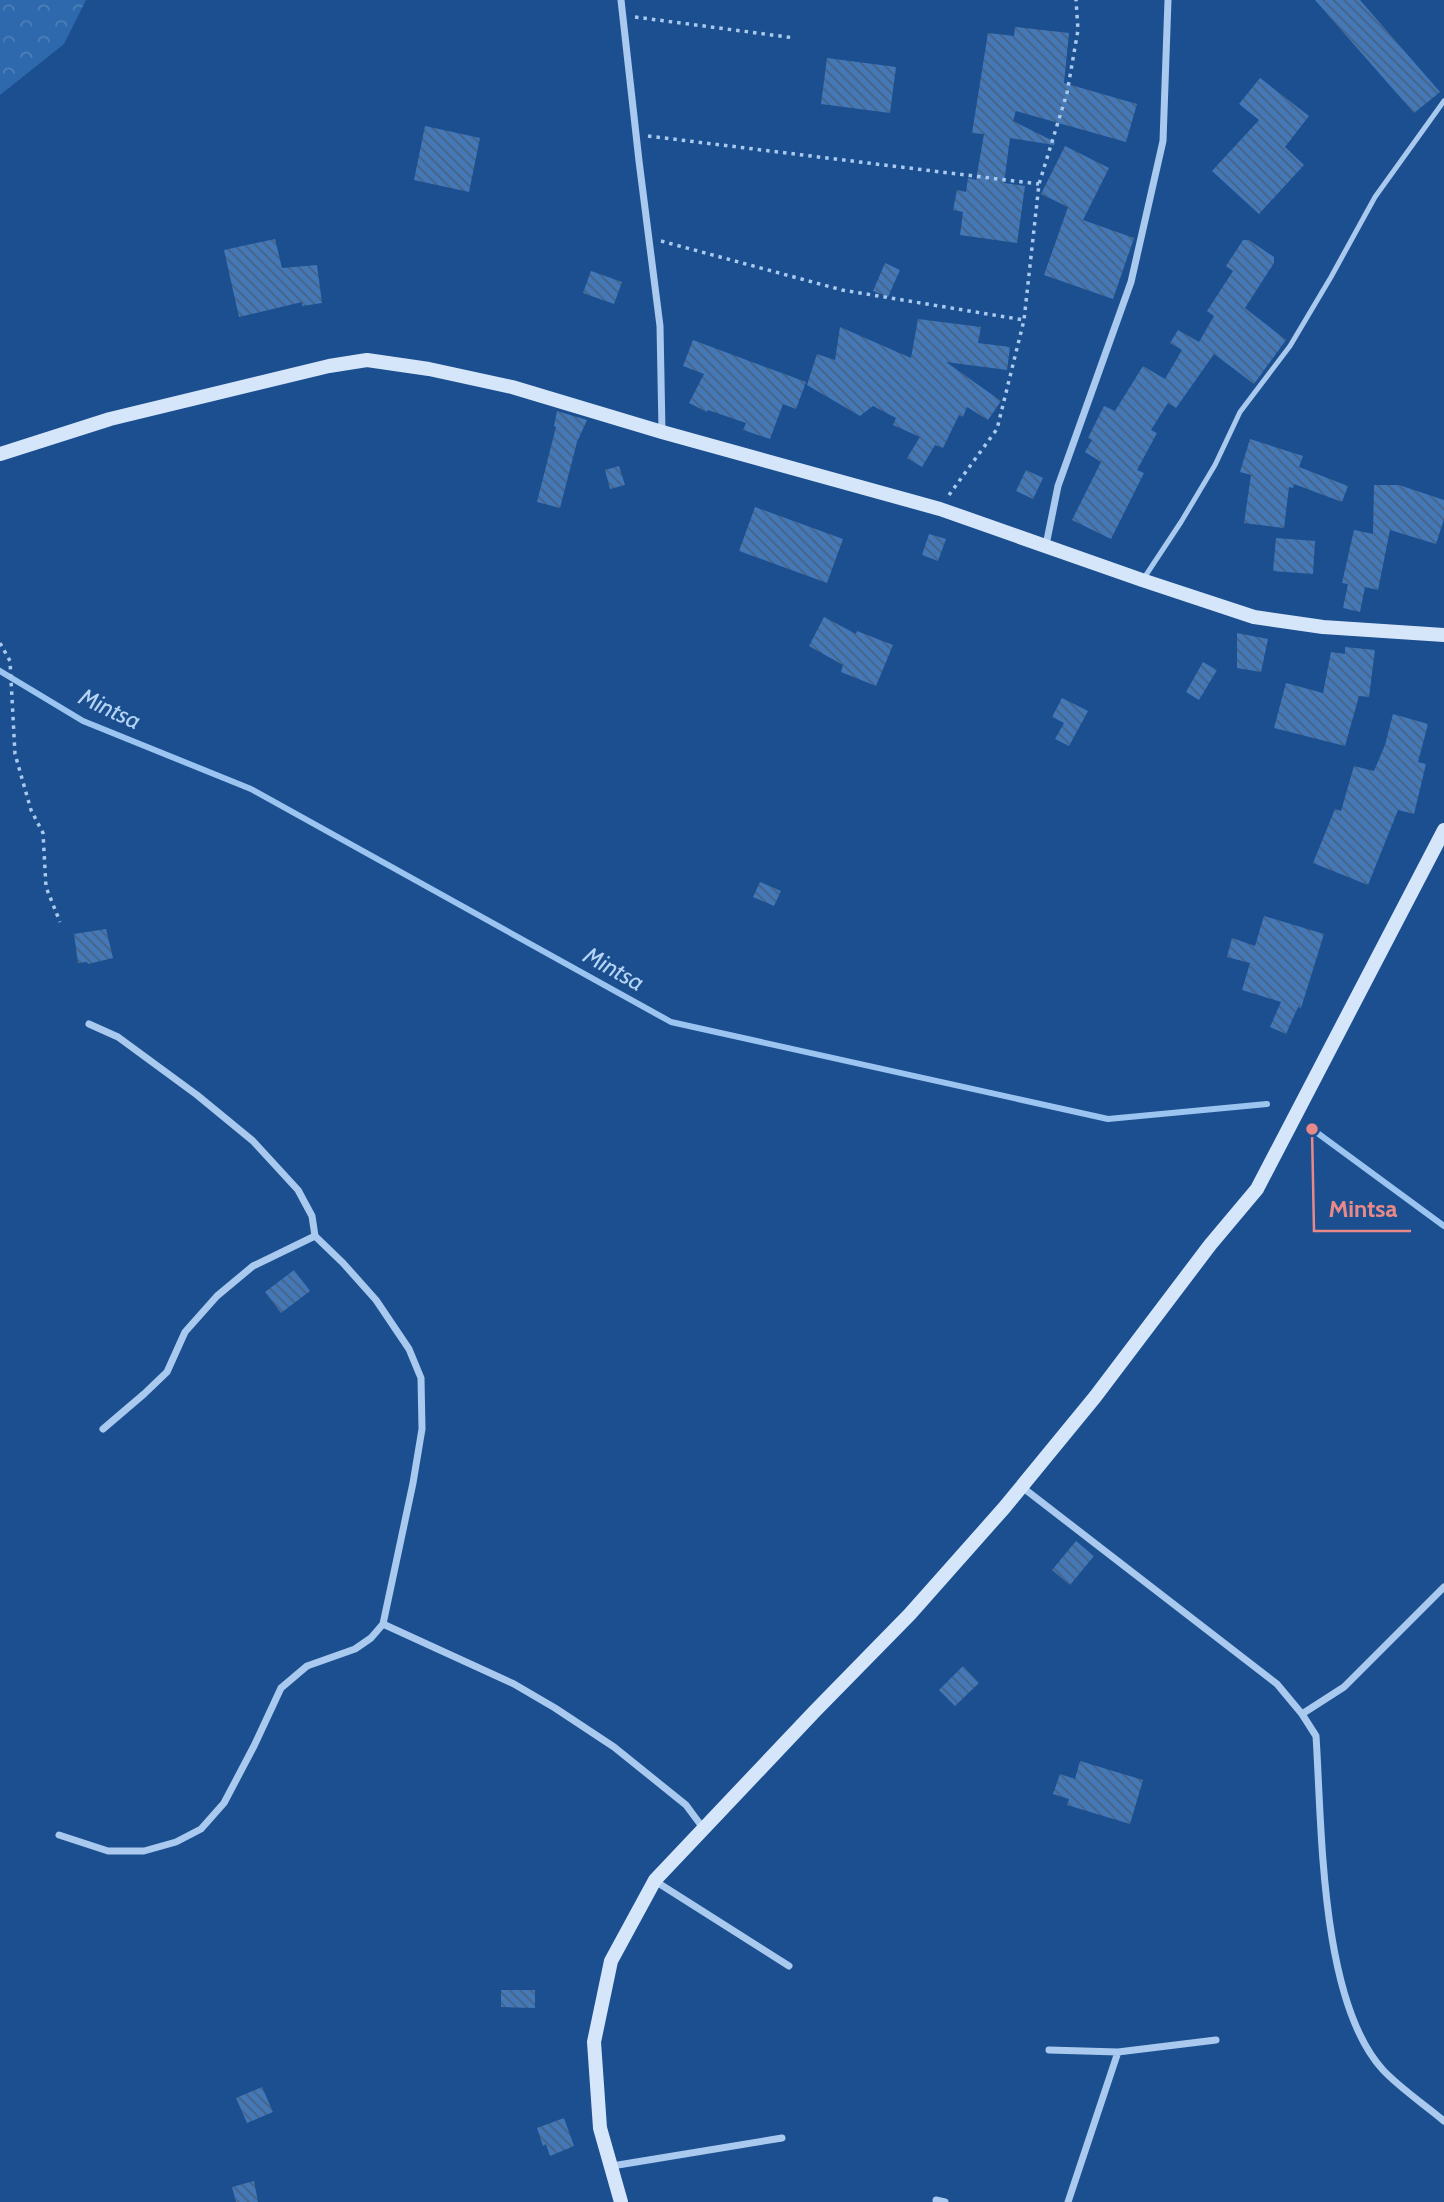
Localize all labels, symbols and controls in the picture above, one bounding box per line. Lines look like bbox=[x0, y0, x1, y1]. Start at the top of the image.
water label: Mintsa bbox=[74, 681, 146, 735]
water label: Mintsa bbox=[578, 940, 650, 997]
callout: Mintsa bbox=[1314, 1186, 1411, 1231]
text: Mintsa bbox=[1329, 1194, 1398, 1223]

